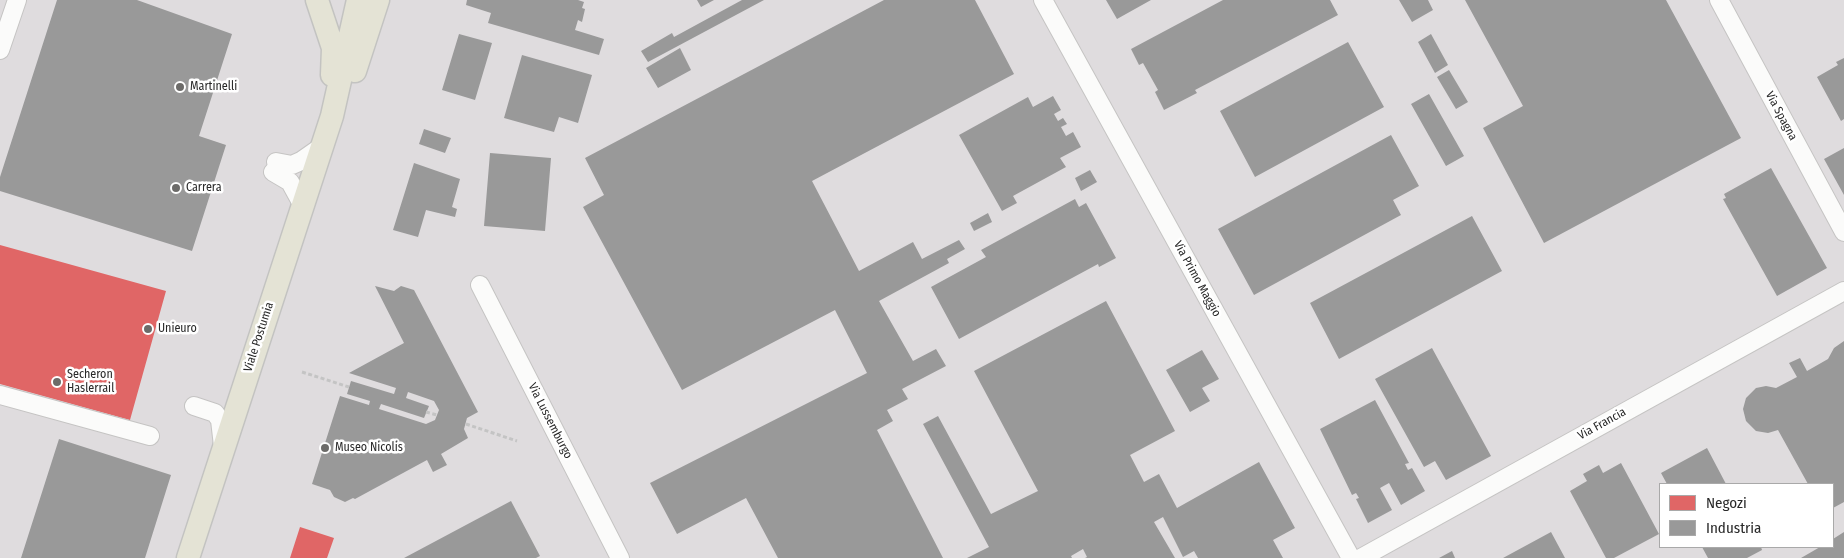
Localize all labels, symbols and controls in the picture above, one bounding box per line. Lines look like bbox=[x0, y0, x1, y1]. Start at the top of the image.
place label: Martinelli bbox=[190, 80, 237, 94]
marker: Martinelli bbox=[174, 81, 186, 93]
street label: Via Spagna bbox=[1762, 89, 1800, 143]
place label: Carrera bbox=[186, 181, 222, 195]
marker: Carrera bbox=[170, 182, 182, 194]
street label: Via Primo Maggio bbox=[1170, 239, 1224, 319]
street label: Viale Postumia bbox=[241, 300, 277, 374]
place label: Unieuro bbox=[158, 322, 197, 336]
marker: Unieuro bbox=[142, 323, 154, 335]
place label: Secheron Haslerrail bbox=[67, 368, 114, 396]
marker: Secheron Haslerrail bbox=[51, 376, 63, 388]
street label: Via Lussemburgo bbox=[525, 381, 575, 461]
street label: Via Francia bbox=[1575, 405, 1629, 443]
place label: Museo Nicolis bbox=[335, 441, 403, 455]
marker: Museo Nicolis bbox=[319, 442, 331, 454]
legend bbox=[1659, 483, 1834, 548]
text: Negozi bbox=[1706, 494, 1747, 512]
text: Industria bbox=[1706, 519, 1761, 537]

